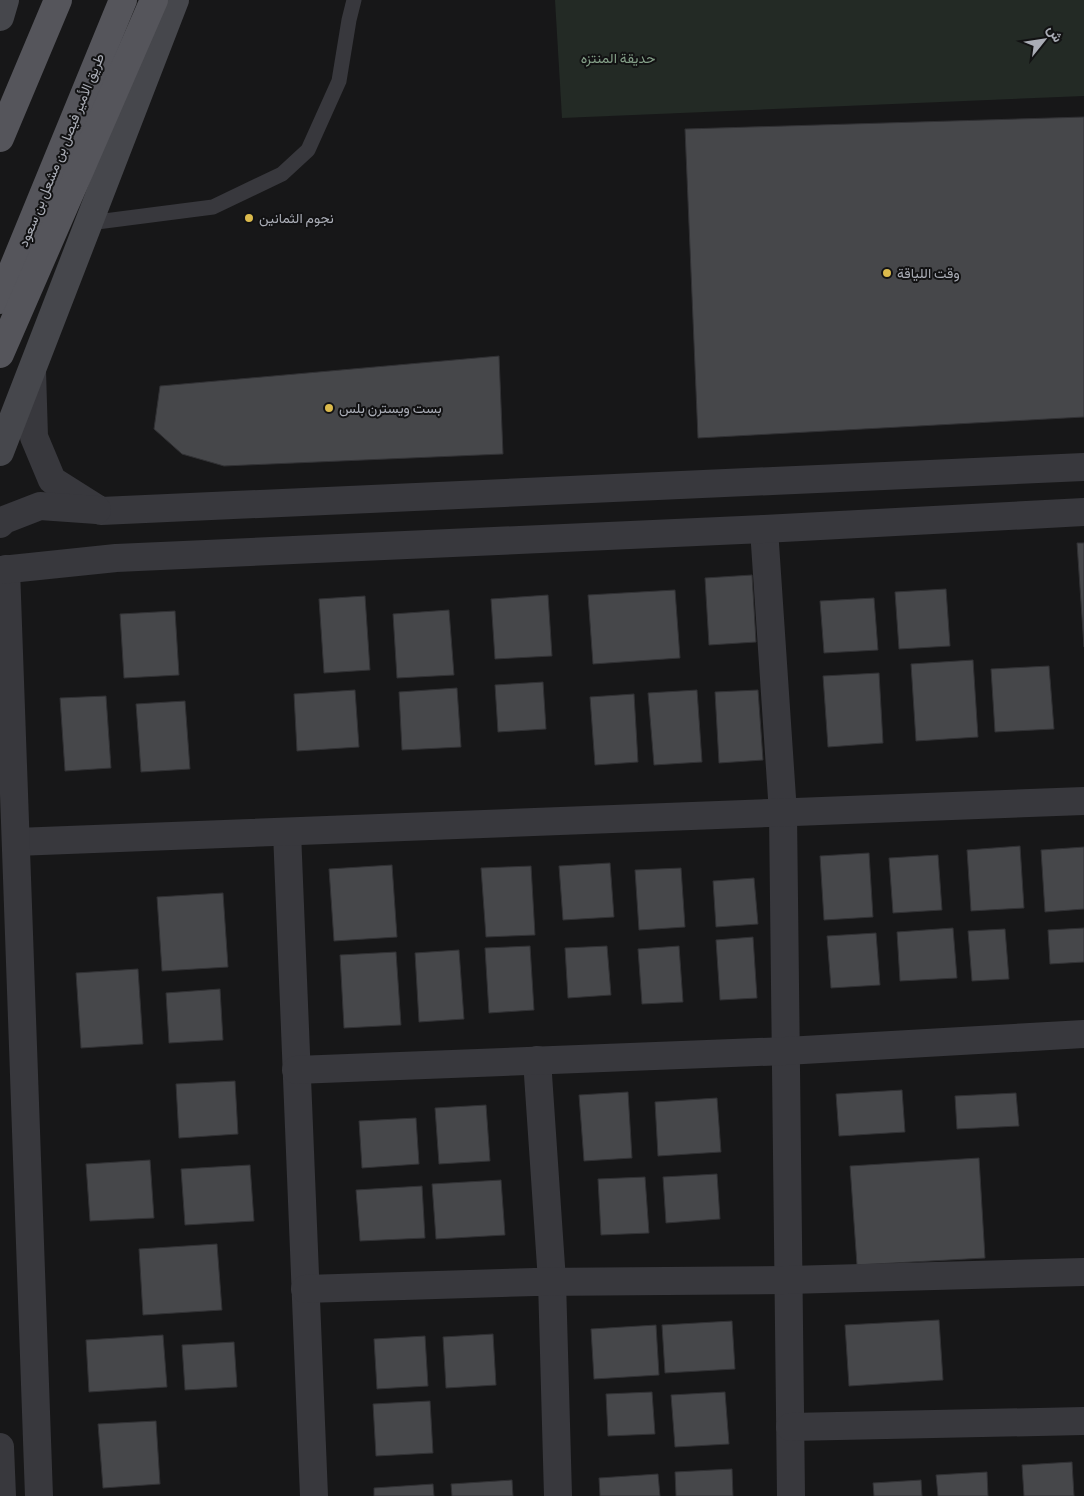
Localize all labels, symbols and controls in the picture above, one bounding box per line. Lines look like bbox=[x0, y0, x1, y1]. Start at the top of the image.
north arrow bbox=[1019, 15, 1069, 65]
text: ش bbox=[1043, 22, 1067, 45]
park label: حديقة المنتزه bbox=[581, 49, 655, 67]
street label: طريق الأمير فيصل بن مشعل بن سعود bbox=[14, 51, 108, 249]
place label: نجوم الثمانين bbox=[259, 209, 334, 227]
marker: نجوم الثمانين bbox=[243, 212, 255, 224]
place label: وقت اللياقة bbox=[897, 264, 960, 282]
marker: وقت اللياقة bbox=[881, 267, 893, 279]
place label: بست ويسترن بلس bbox=[339, 399, 442, 417]
marker: بست ويسترن بلس bbox=[323, 402, 335, 414]

